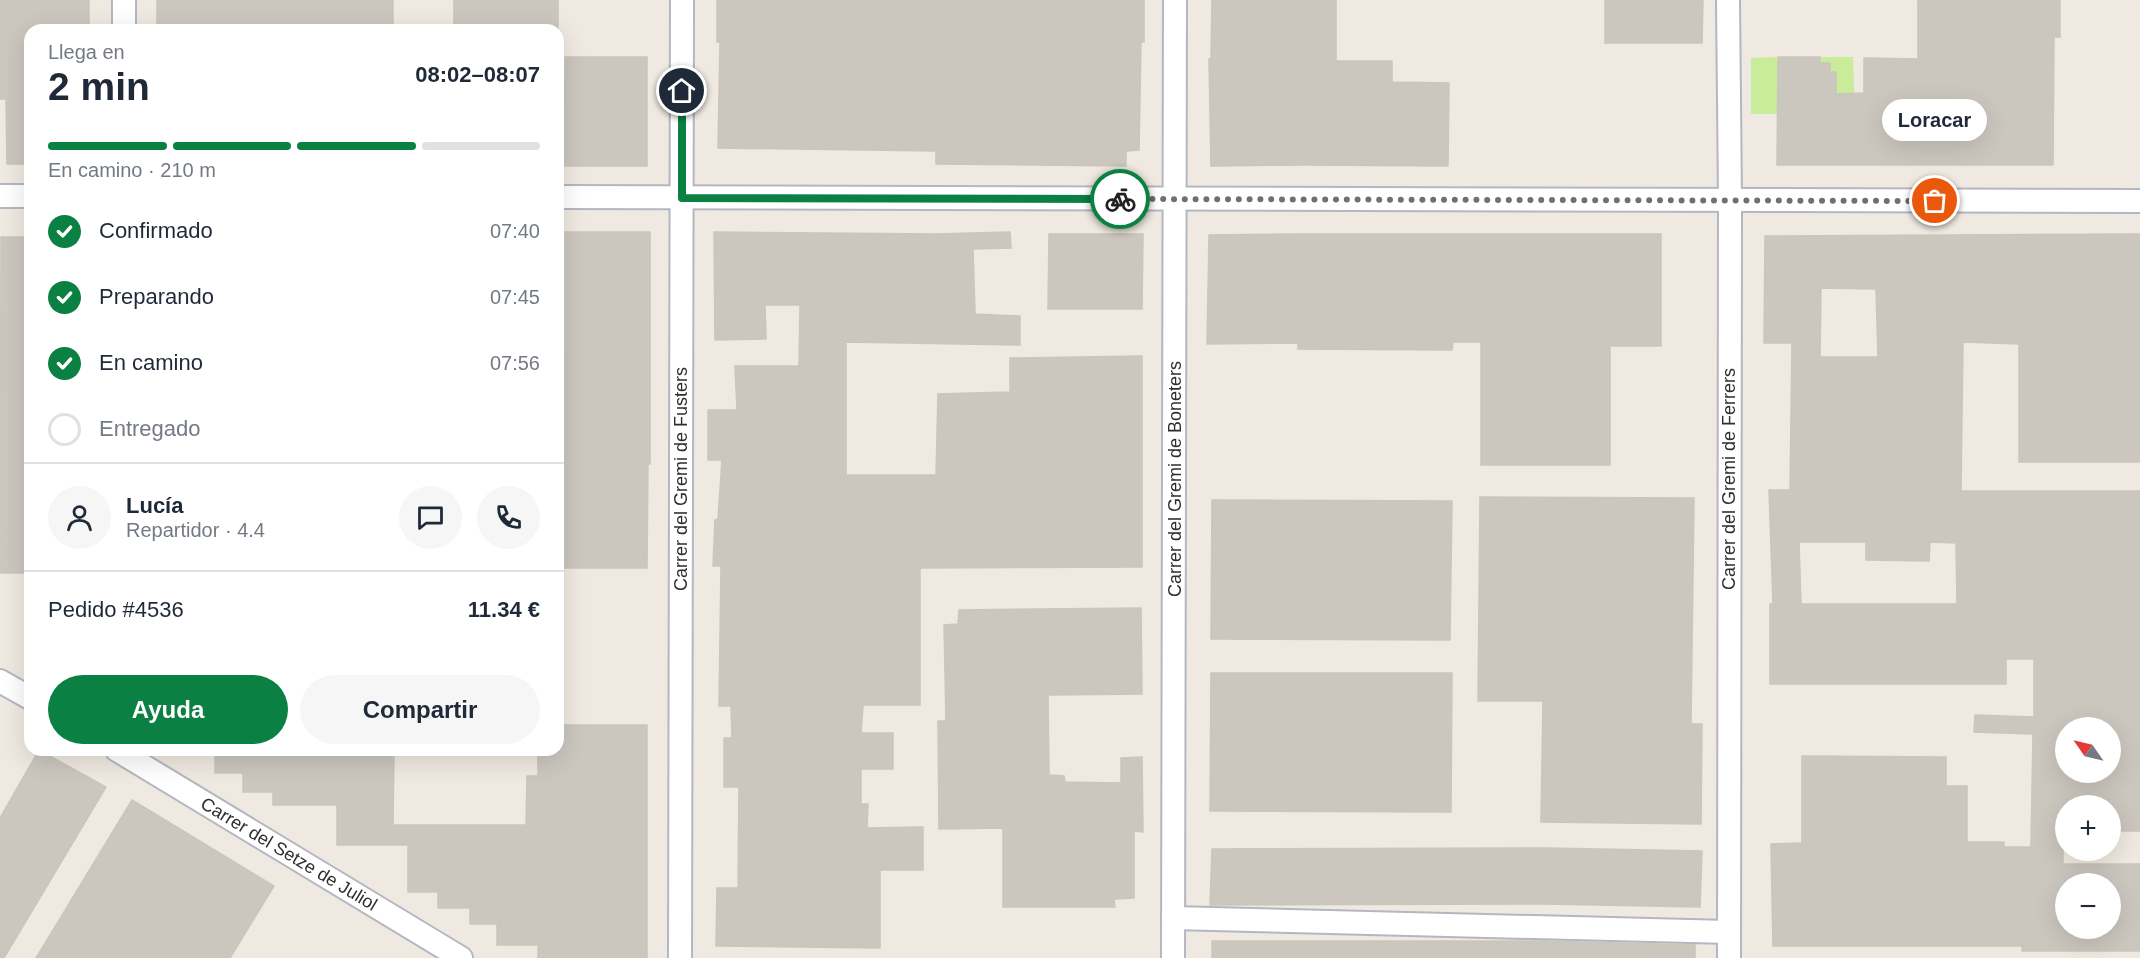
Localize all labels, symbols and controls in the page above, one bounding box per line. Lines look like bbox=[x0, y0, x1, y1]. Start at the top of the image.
text: Llega en bbox=[48, 41, 125, 63]
text: 08:02–08:07 bbox=[415, 62, 540, 87]
text: 2 min bbox=[48, 65, 150, 108]
pin bbox=[656, 65, 707, 116]
icon: home bbox=[665, 74, 698, 107]
callout: Loracar bbox=[1882, 99, 1988, 141]
text: Loracar bbox=[1898, 109, 1971, 131]
text: En camino · 210 m bbox=[48, 159, 216, 181]
courier bbox=[1090, 169, 1150, 229]
pin bbox=[1909, 175, 1960, 226]
icon: bike bbox=[1104, 183, 1137, 216]
icon: bag bbox=[1918, 184, 1951, 217]
icon: check bbox=[48, 215, 81, 248]
text: Confirmado bbox=[99, 218, 213, 243]
text: 07:40 bbox=[490, 220, 540, 242]
icon: check bbox=[48, 281, 81, 314]
text: Preparando bbox=[99, 284, 214, 309]
text: 07:45 bbox=[490, 286, 540, 308]
icon: check bbox=[48, 347, 81, 380]
text: En camino bbox=[99, 350, 203, 375]
text: 07:56 bbox=[490, 352, 540, 374]
street label: Carrer del Gremi de Boneters bbox=[1165, 361, 1185, 597]
street label: Carrer del Gremi de Fusters bbox=[671, 367, 691, 591]
street label: Carrer del Gremi de Ferrers bbox=[1719, 368, 1739, 590]
text: Entregado bbox=[99, 416, 201, 441]
button: person bbox=[48, 486, 111, 549]
button: chat bbox=[399, 486, 462, 549]
button: phone bbox=[477, 486, 540, 549]
text: Lucía bbox=[126, 493, 183, 518]
text: Repartidor · 4.4 bbox=[126, 519, 265, 541]
text: Pedido #4536 bbox=[48, 597, 184, 622]
text: 11.34 € bbox=[468, 597, 540, 622]
button: Ayuda bbox=[48, 675, 288, 744]
button: Compartir bbox=[300, 675, 540, 744]
north arrow bbox=[2055, 717, 2121, 783]
map controls bbox=[2055, 717, 2121, 939]
street label: Carrer del Setze de Juliol bbox=[197, 793, 381, 915]
button: + bbox=[2055, 795, 2121, 861]
button: − bbox=[2055, 873, 2121, 939]

